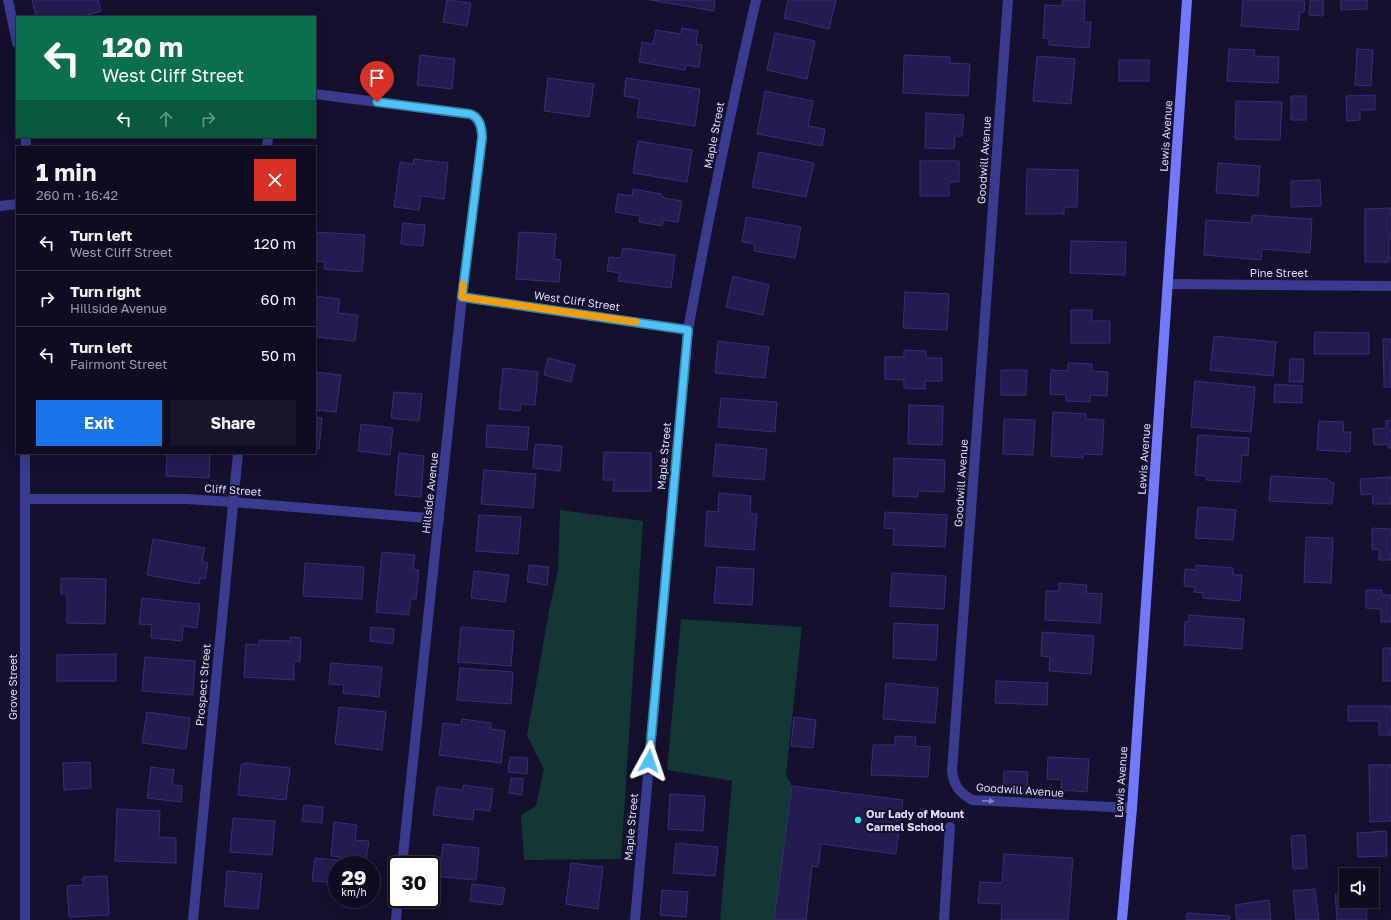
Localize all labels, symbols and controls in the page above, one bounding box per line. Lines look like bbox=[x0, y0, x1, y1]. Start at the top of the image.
text: 120 m bbox=[102, 30, 183, 63]
icon: left bbox=[36, 32, 88, 84]
pin bbox=[360, 61, 394, 102]
text: West Cliff Street bbox=[102, 64, 244, 86]
icon: arrive bbox=[366, 67, 388, 89]
street label: Lewis Avenue bbox=[1157, 100, 1174, 172]
street label: Maple Street bbox=[701, 101, 726, 169]
icon: left bbox=[113, 108, 135, 130]
icon: ahead bbox=[155, 108, 177, 130]
icon: right bbox=[197, 108, 219, 130]
street label: Goodwill Avenue bbox=[974, 116, 993, 204]
text: 1 min bbox=[36, 157, 96, 186]
button: close bbox=[254, 159, 296, 201]
text: 260 m · 16:42 bbox=[36, 187, 118, 203]
text: Turn left bbox=[70, 226, 132, 244]
icon: left bbox=[36, 232, 58, 254]
text: 120 m bbox=[254, 234, 296, 252]
text: West Cliff Street bbox=[70, 244, 173, 260]
street label: Pine Street bbox=[1250, 266, 1308, 279]
text: Turn right bbox=[70, 282, 141, 300]
icon: right bbox=[36, 288, 58, 310]
street label: West Cliff Street bbox=[533, 288, 621, 313]
text: 60 m bbox=[261, 290, 296, 308]
text: Hillside Avenue bbox=[70, 300, 167, 316]
text: Turn left bbox=[70, 338, 132, 356]
icon: left bbox=[36, 344, 58, 366]
text: 50 m bbox=[261, 346, 296, 364]
text: Fairmont Street bbox=[70, 356, 167, 372]
button: Exit bbox=[36, 400, 162, 446]
button: Share bbox=[170, 400, 296, 446]
street label: Maple Street bbox=[654, 422, 673, 490]
street label: Lewis Avenue bbox=[1135, 423, 1152, 495]
street label: Goodwill Avenue bbox=[951, 439, 970, 527]
street label: Hillside Avenue bbox=[419, 452, 440, 534]
street label: Cliff Street bbox=[204, 481, 262, 498]
street label: Prospect Street bbox=[192, 643, 213, 727]
street label: Grove Street bbox=[6, 654, 19, 720]
position arrow bbox=[628, 740, 670, 782]
street label: Lewis Avenue bbox=[1112, 746, 1129, 818]
street label: Goodwill Avenue bbox=[976, 780, 1064, 799]
street label: Maple Street bbox=[621, 793, 640, 861]
one-way arrow bbox=[982, 797, 994, 804]
place label: Our Lady of Mount Carmel School bbox=[866, 807, 965, 833]
marker: Our Lady of Mount Carmel School bbox=[853, 815, 863, 825]
speed limit sign: 30 bbox=[388, 856, 440, 908]
text: 29 bbox=[342, 865, 366, 889]
map controls bbox=[1339, 868, 1379, 908]
button: sound bbox=[1339, 868, 1379, 908]
text: km/h bbox=[341, 886, 367, 898]

